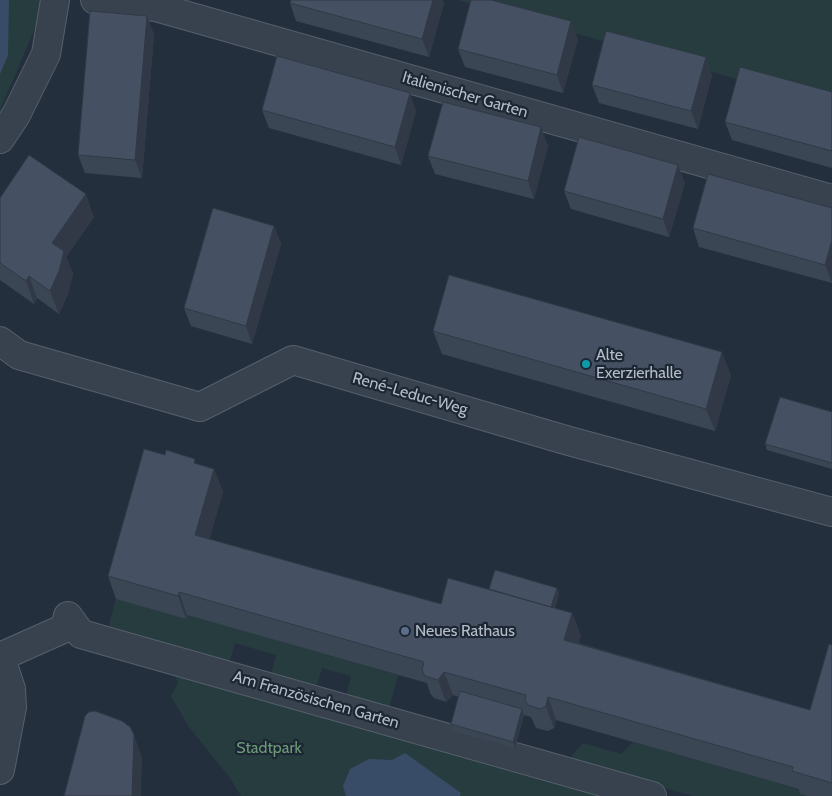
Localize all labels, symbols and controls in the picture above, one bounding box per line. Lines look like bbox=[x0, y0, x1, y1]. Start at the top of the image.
street label: Italienischer Garten bbox=[400, 68, 530, 122]
place label: Alte Exerzierhalle bbox=[596, 345, 682, 383]
marker: Alte Exerzierhalle bbox=[580, 358, 592, 370]
street label: René-Leduc-Weg bbox=[350, 368, 470, 420]
place label: Neues Rathaus bbox=[415, 621, 515, 641]
marker: Neues Rathaus bbox=[399, 625, 411, 637]
street label: Am Französischen Garten bbox=[231, 667, 401, 733]
park label: Stadtpark bbox=[236, 738, 302, 758]

